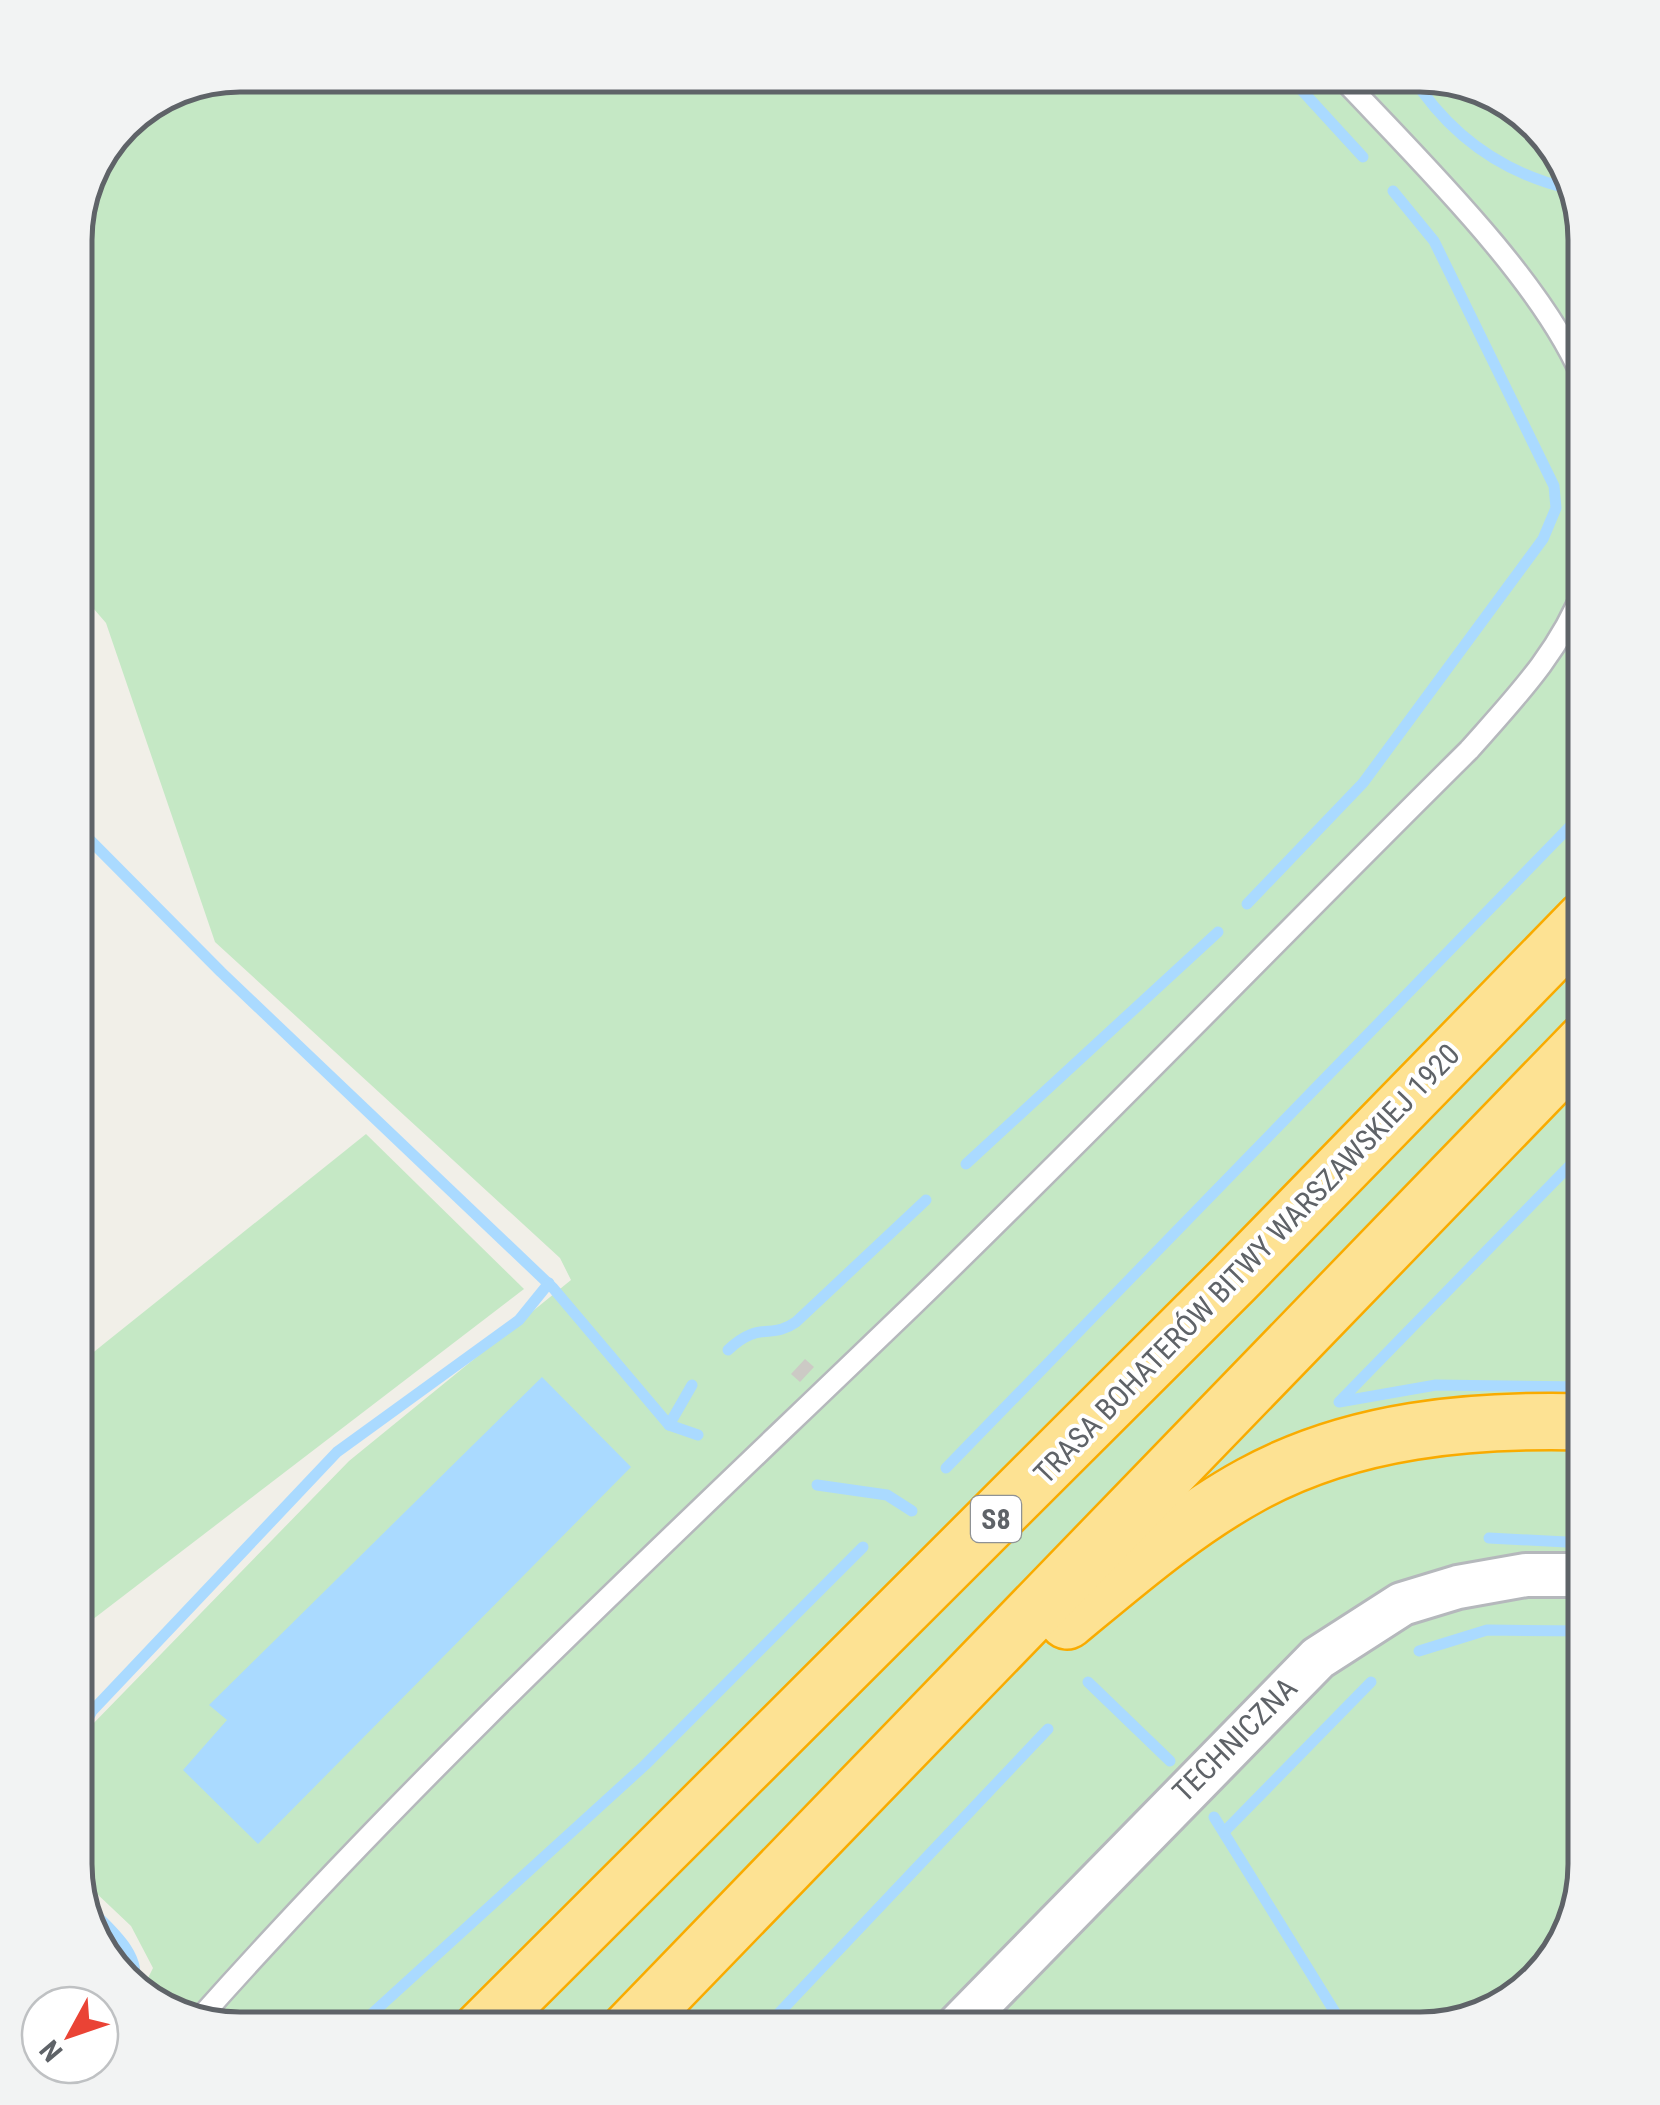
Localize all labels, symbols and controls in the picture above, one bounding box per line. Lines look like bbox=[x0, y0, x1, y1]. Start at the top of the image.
street label: TRASA BOHATERÓW BITWY WARSZAWSKIEJ 1920 bbox=[1027, 1037, 1467, 1491]
road number: S8 bbox=[971, 1496, 1021, 1542]
street label: TECHNICZNA bbox=[1165, 1670, 1304, 1809]
north arrow bbox=[20, 1985, 120, 2085]
text: N bbox=[33, 2034, 69, 2068]

